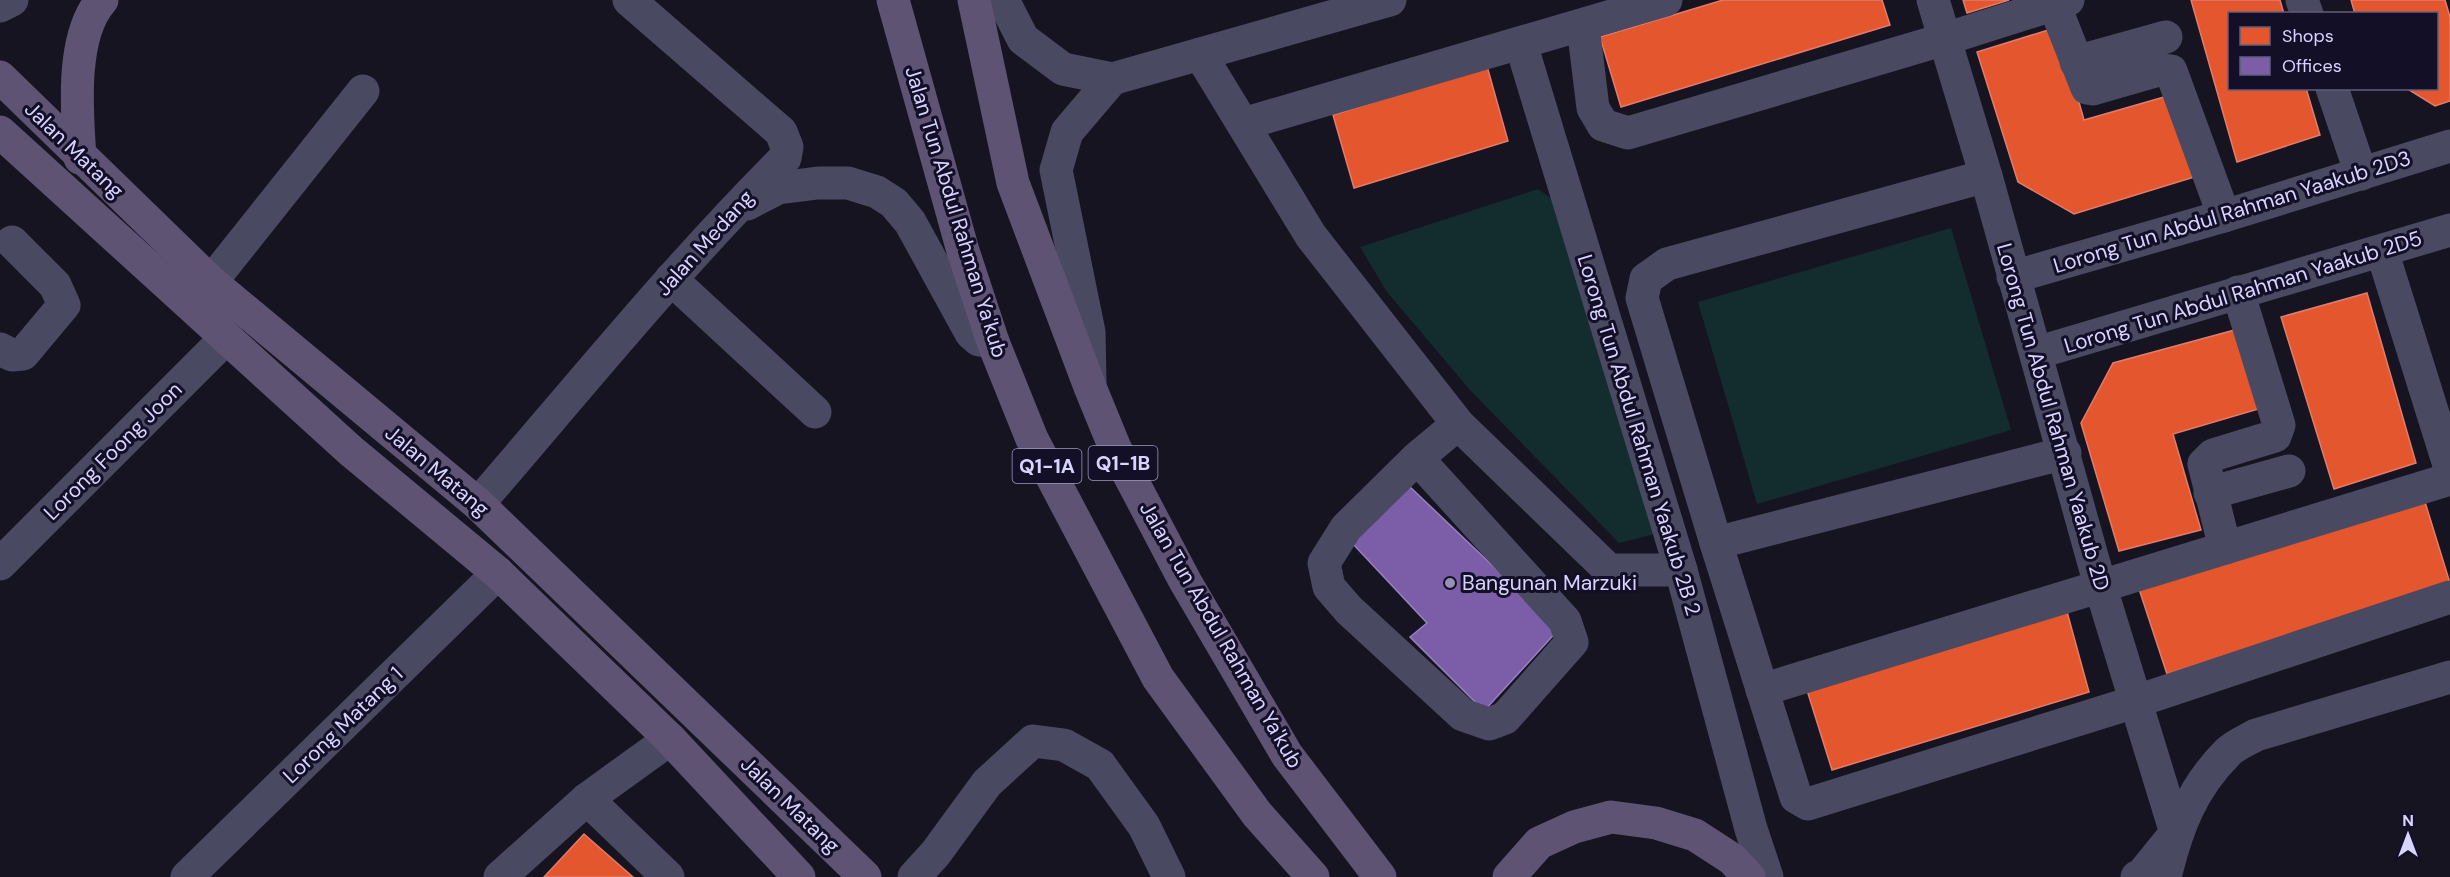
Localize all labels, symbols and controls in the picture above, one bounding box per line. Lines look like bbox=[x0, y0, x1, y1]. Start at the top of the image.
legend bbox=[2228, 12, 2438, 90]
text: Shops bbox=[2282, 24, 2334, 48]
text: Offices bbox=[2282, 54, 2342, 78]
street label: Jalan Tun Abdul Rahman Ya'kub bbox=[898, 63, 1014, 361]
street label: Jalan Matang bbox=[18, 95, 130, 205]
street label: Lorong Tun Abdul Rahman Yaakub 2D3 bbox=[2050, 144, 2414, 280]
street label: Jalan Medang bbox=[650, 184, 760, 302]
street label: Lorong Tun Abdul Rahman Yaakub 2D5 bbox=[2061, 224, 2425, 360]
street label: Lorong Tun Abdul Rahman Yaakub 2D bbox=[1990, 240, 2116, 594]
street label: Lorong Tun Abdul Rahman Yaakub 2B 2 bbox=[1571, 251, 1707, 619]
street label: Lorong Foong Joon bbox=[38, 376, 188, 526]
street label: Jalan Matang bbox=[379, 419, 495, 523]
road number: Q1-1B bbox=[1088, 446, 1158, 480]
road number: Q1-1A bbox=[1012, 449, 1082, 483]
street label: Jalan Tun Abdul Rahman Ya'kub bbox=[1133, 497, 1309, 773]
place label: Bangunan Marzuki bbox=[1462, 569, 1637, 597]
marker: Bangunan Marzuki bbox=[1443, 576, 1457, 590]
street label: Lorong Matang 1 bbox=[277, 661, 409, 789]
street label: Jalan Matang bbox=[734, 750, 846, 860]
north arrow bbox=[2378, 805, 2438, 865]
text: N bbox=[2402, 810, 2414, 831]

